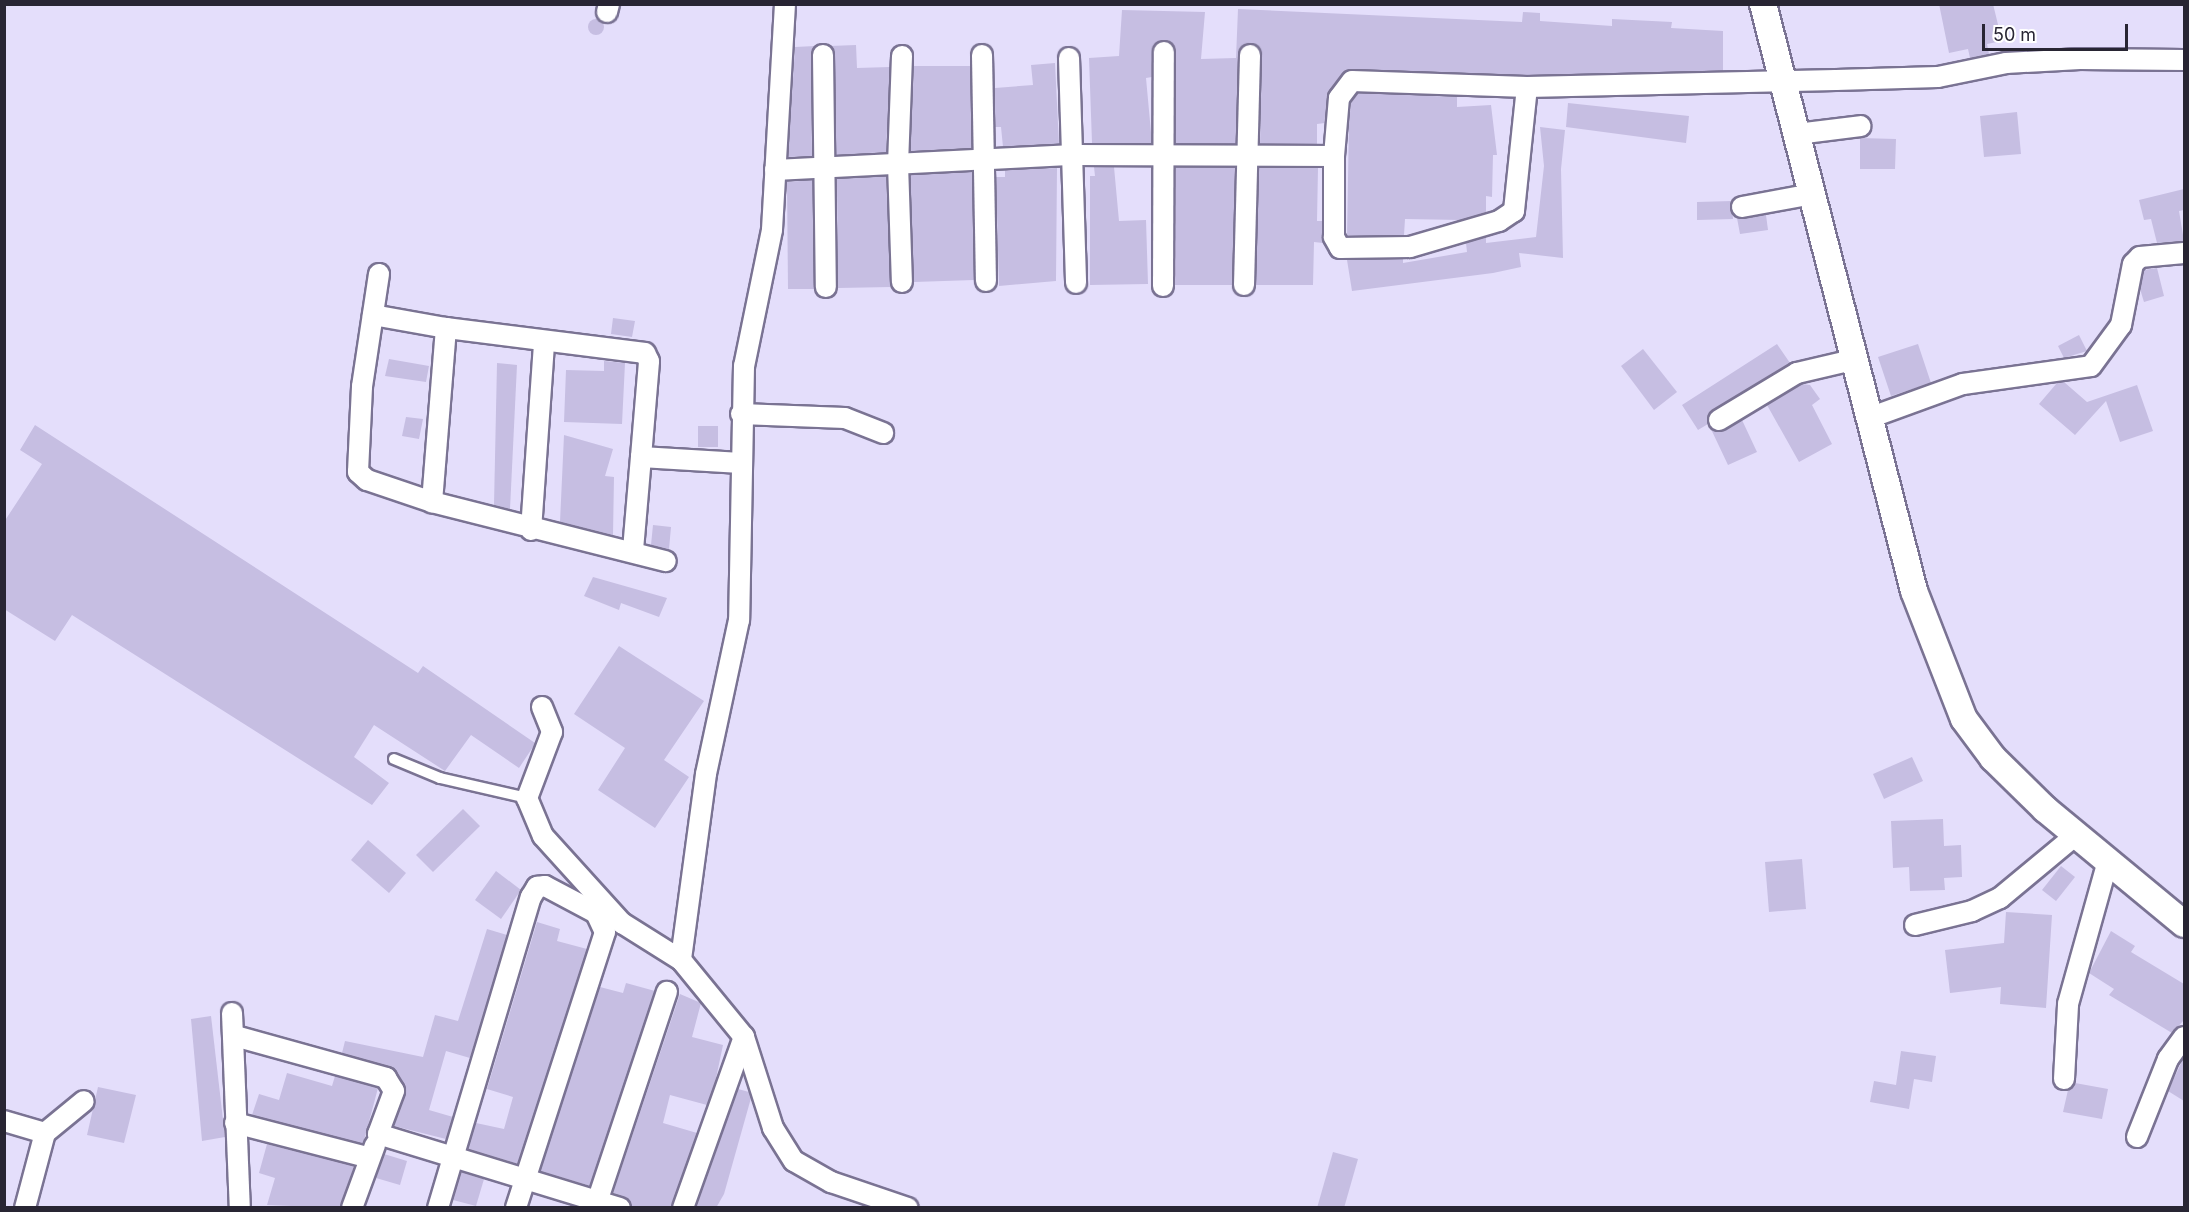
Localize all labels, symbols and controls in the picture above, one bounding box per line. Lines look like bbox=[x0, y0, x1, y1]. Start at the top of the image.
scale bar bbox=[1985, 12, 2130, 50]
text: 50 m bbox=[1993, 24, 2036, 45]

